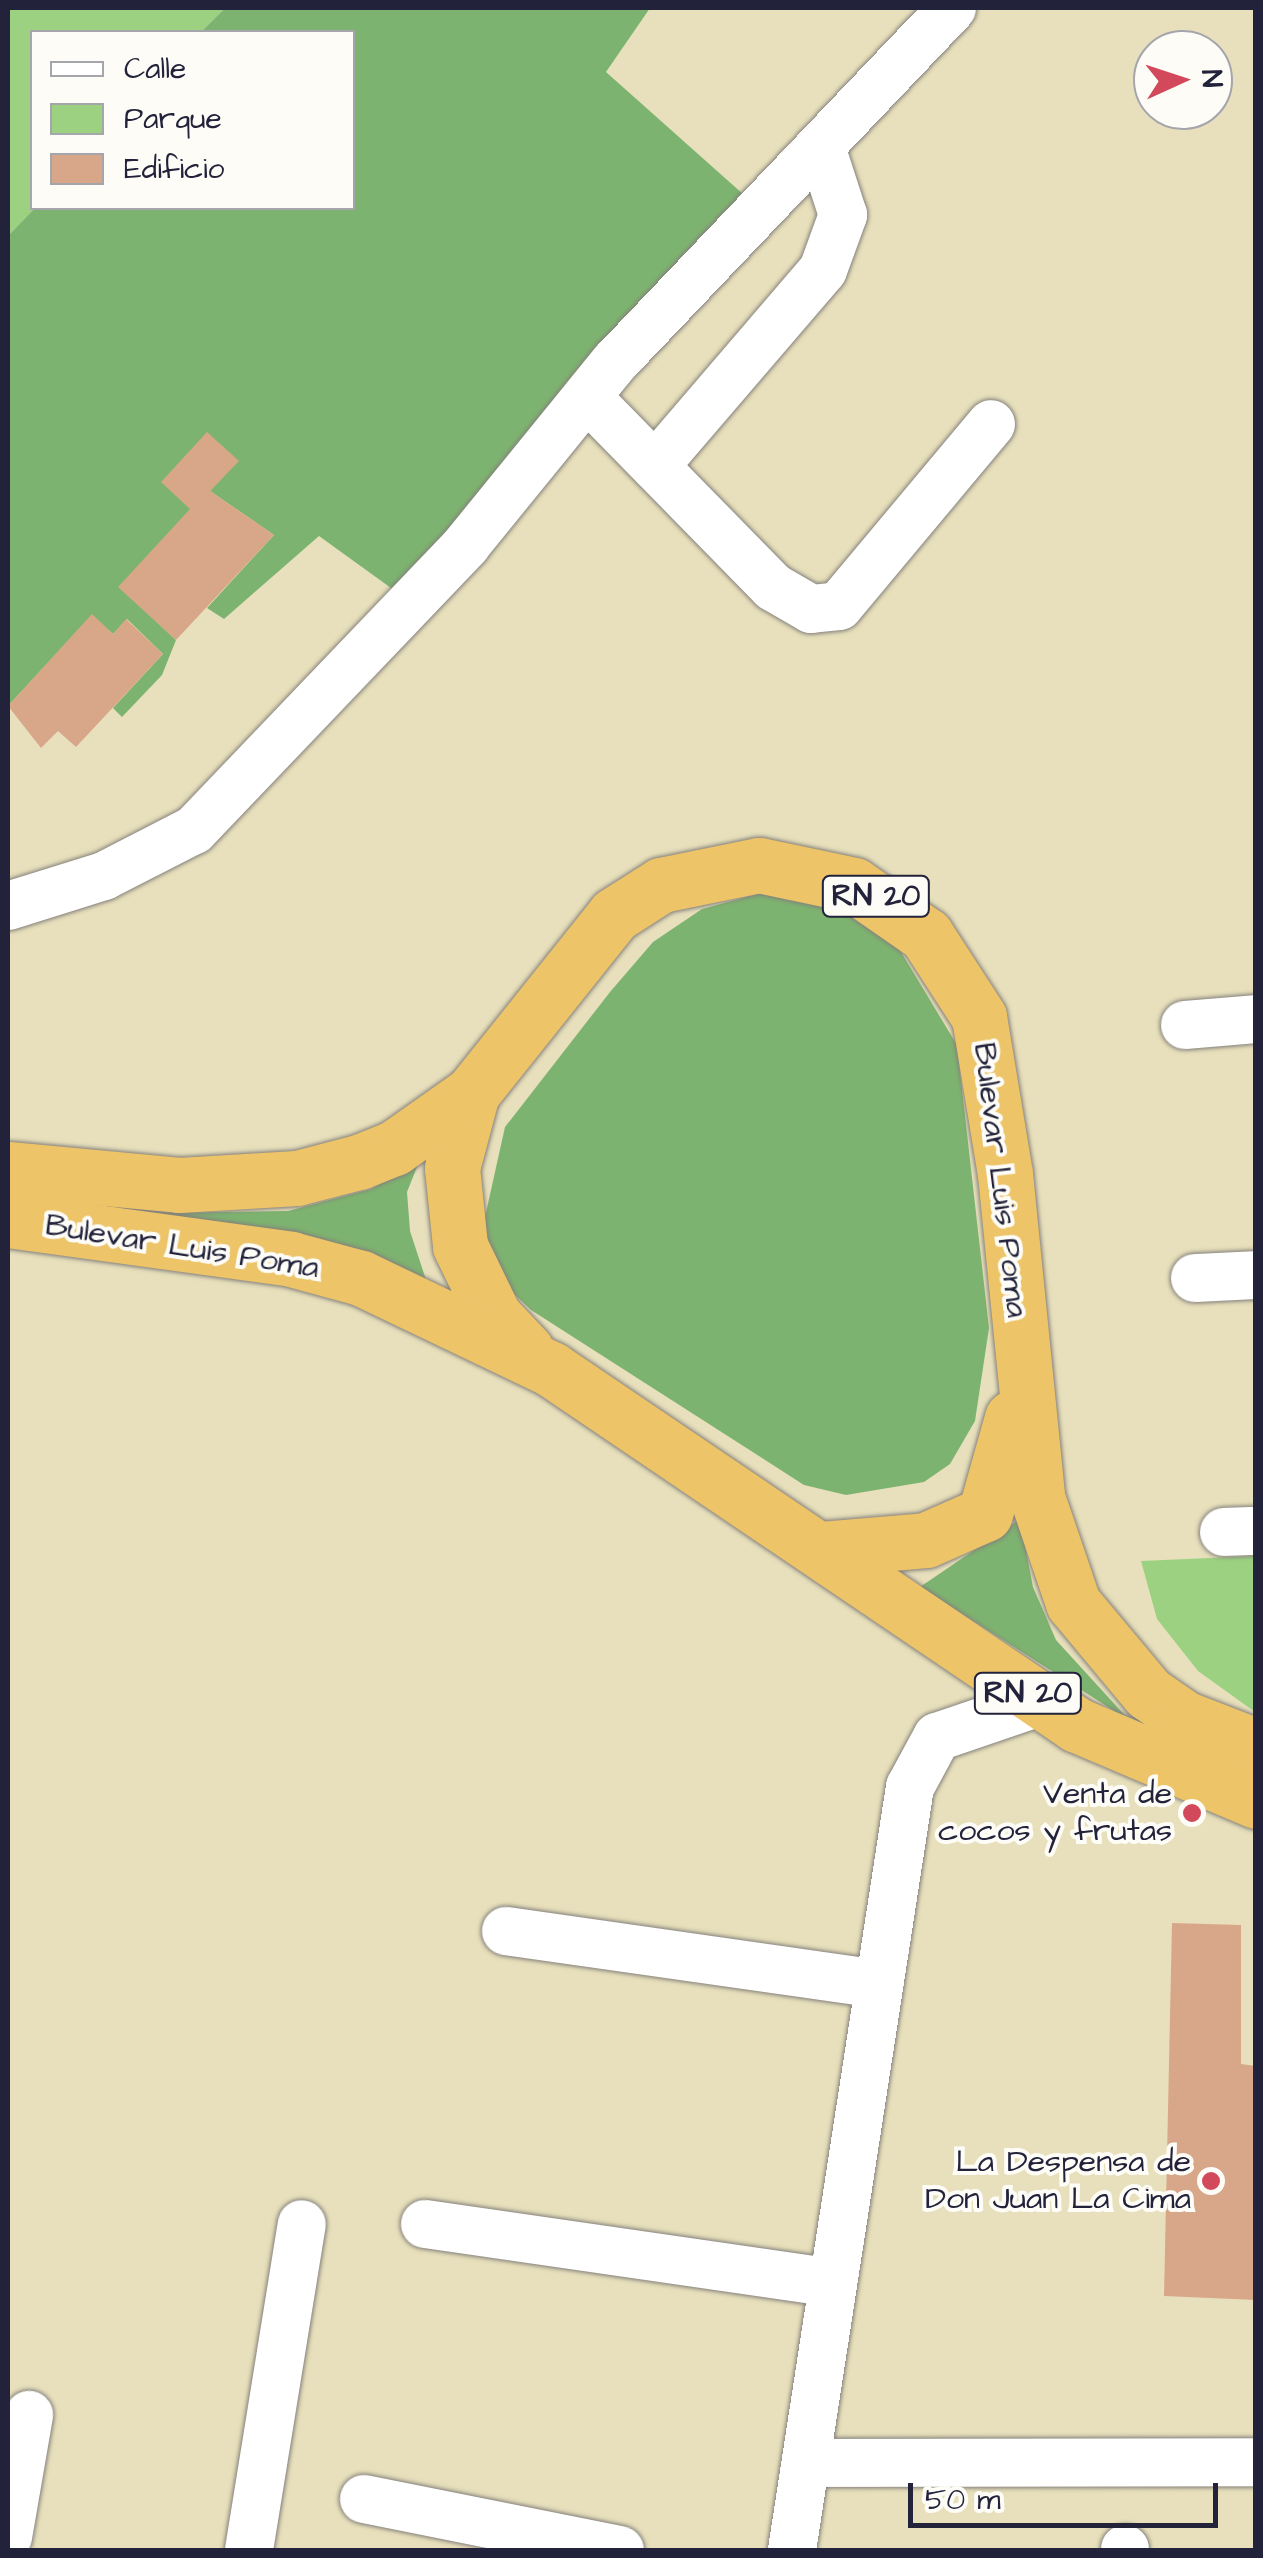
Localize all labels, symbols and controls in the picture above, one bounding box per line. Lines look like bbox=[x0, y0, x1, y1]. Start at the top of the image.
legend bbox=[30, 30, 355, 210]
north arrow bbox=[1133, 30, 1233, 130]
text: Calle bbox=[124, 48, 186, 90]
text: N bbox=[1192, 69, 1231, 88]
text: Parque bbox=[124, 98, 222, 140]
text: Edificio bbox=[124, 148, 224, 190]
road number: RN 20 bbox=[821, 871, 931, 921]
street label: Bulevar Luis Poma bbox=[964, 1040, 1036, 1320]
street label: Bulevar Luis Poma bbox=[42, 1206, 322, 1288]
road number: RN 20 bbox=[973, 1668, 1083, 1718]
place label: Venta de cocos y frutas bbox=[938, 1776, 1172, 1851]
marker: Venta de cocos y frutas bbox=[1181, 1802, 1203, 1824]
place label: La Despensa de Don Juan La Cima bbox=[925, 2144, 1191, 2219]
marker: La Despensa de Don Juan La Cima bbox=[1200, 2170, 1222, 2192]
scale bar bbox=[913, 2463, 1223, 2525]
text: 50 m bbox=[925, 2479, 1001, 2521]

